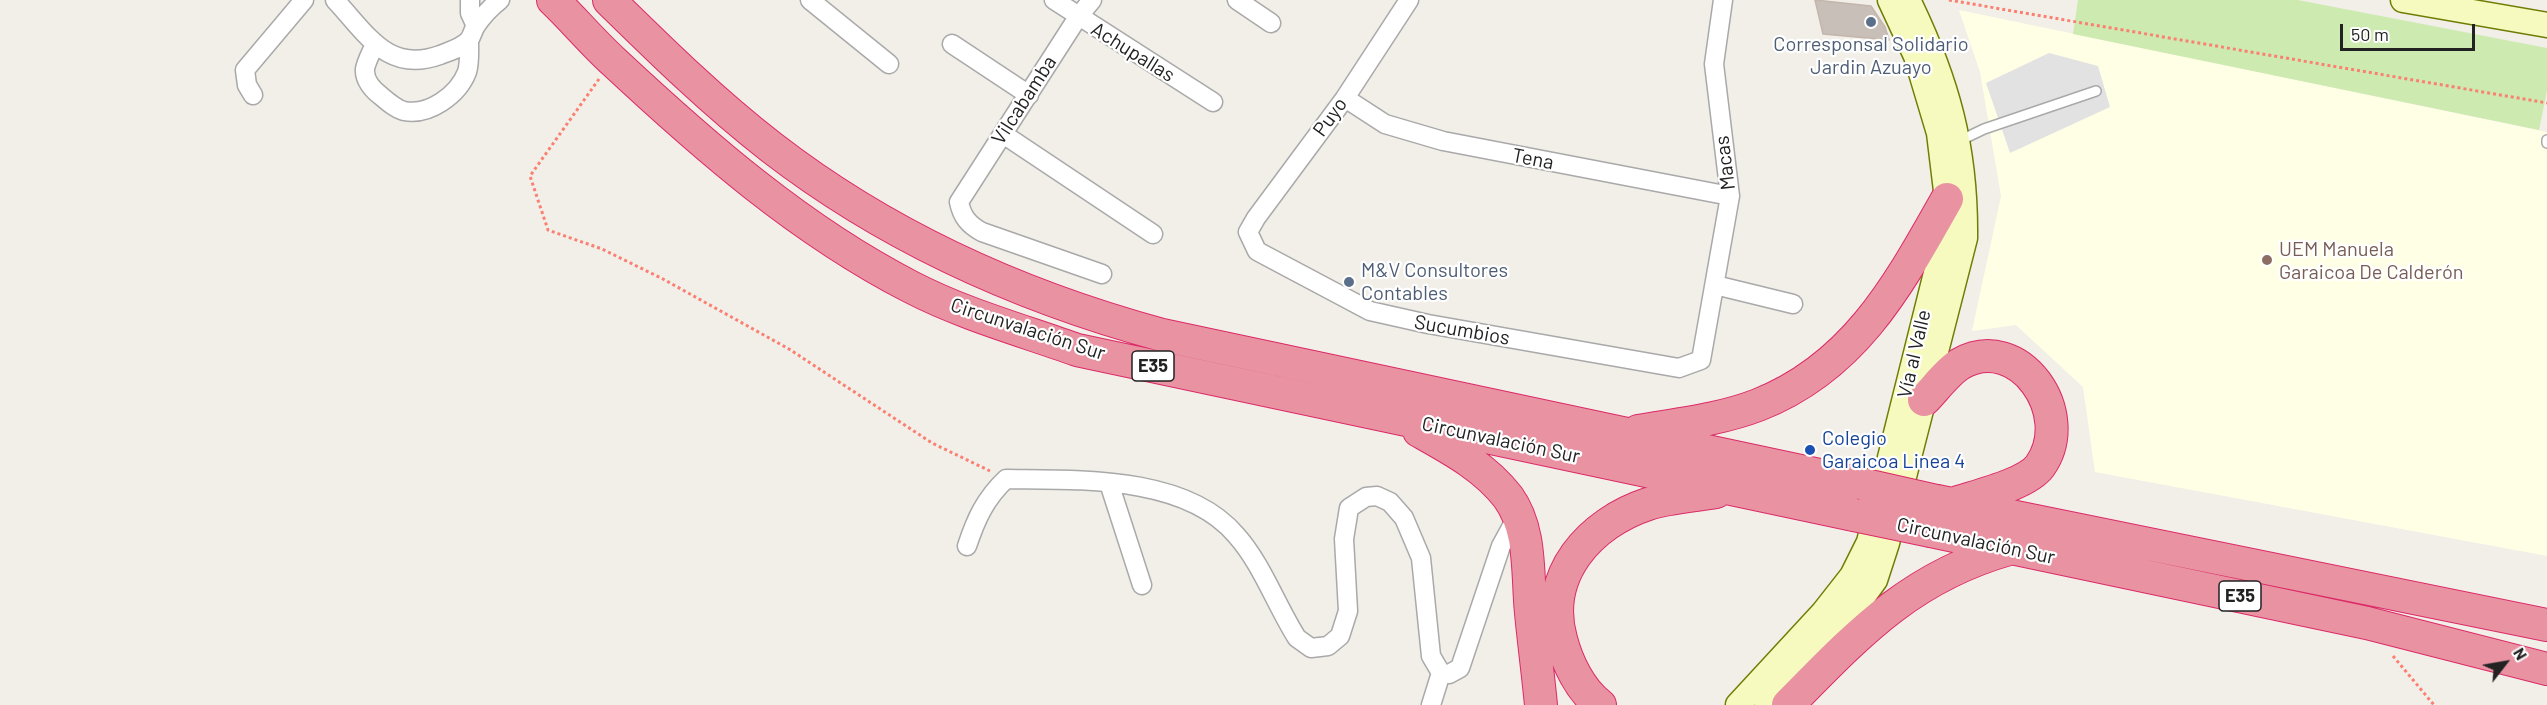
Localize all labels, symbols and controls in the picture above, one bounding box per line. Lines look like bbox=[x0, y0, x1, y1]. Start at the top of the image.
scale bar bbox=[2343, 12, 2478, 50]
marker: Corresponsal Solidario Jardin Azuayo bbox=[1864, 15, 1878, 29]
street label: Achupallas bbox=[1087, 17, 1179, 87]
text: 50 m bbox=[2351, 23, 2389, 45]
place label: Corresponsal Solidario Jardin Azuayo bbox=[1773, 32, 1969, 79]
street label: Vilcabamba bbox=[986, 51, 1062, 149]
street label: Puyo bbox=[1308, 93, 1352, 141]
street label: Macas bbox=[1710, 134, 1740, 192]
street label: Tena bbox=[1510, 143, 1556, 175]
place label: UEM Manuela Garaicoa De Calderón bbox=[2279, 237, 2463, 284]
marker: UEM Manuela Garaicoa De Calderón bbox=[2260, 253, 2274, 267]
place label: M&V Consultores Contables bbox=[1361, 258, 1508, 305]
marker: M&V Consultores Contables bbox=[1342, 275, 1356, 289]
street label: Circunvalación Sur bbox=[948, 293, 1108, 365]
street label: Vía al Valle bbox=[1892, 307, 1936, 401]
street label: Sucumbios bbox=[1412, 310, 1512, 350]
road number: E35 bbox=[1132, 351, 1174, 381]
street label: Circunvalación Sur bbox=[1420, 412, 1582, 468]
place label: Colegio Garaicoa Linea 4 bbox=[1822, 426, 1965, 473]
marker: Colegio Garaicoa Linea 4 bbox=[1803, 443, 1817, 457]
street label: Circunvalación Sur bbox=[1895, 513, 2057, 569]
road number: E35 bbox=[2219, 581, 2261, 611]
north arrow bbox=[2475, 633, 2535, 693]
text: N bbox=[2510, 644, 2532, 663]

